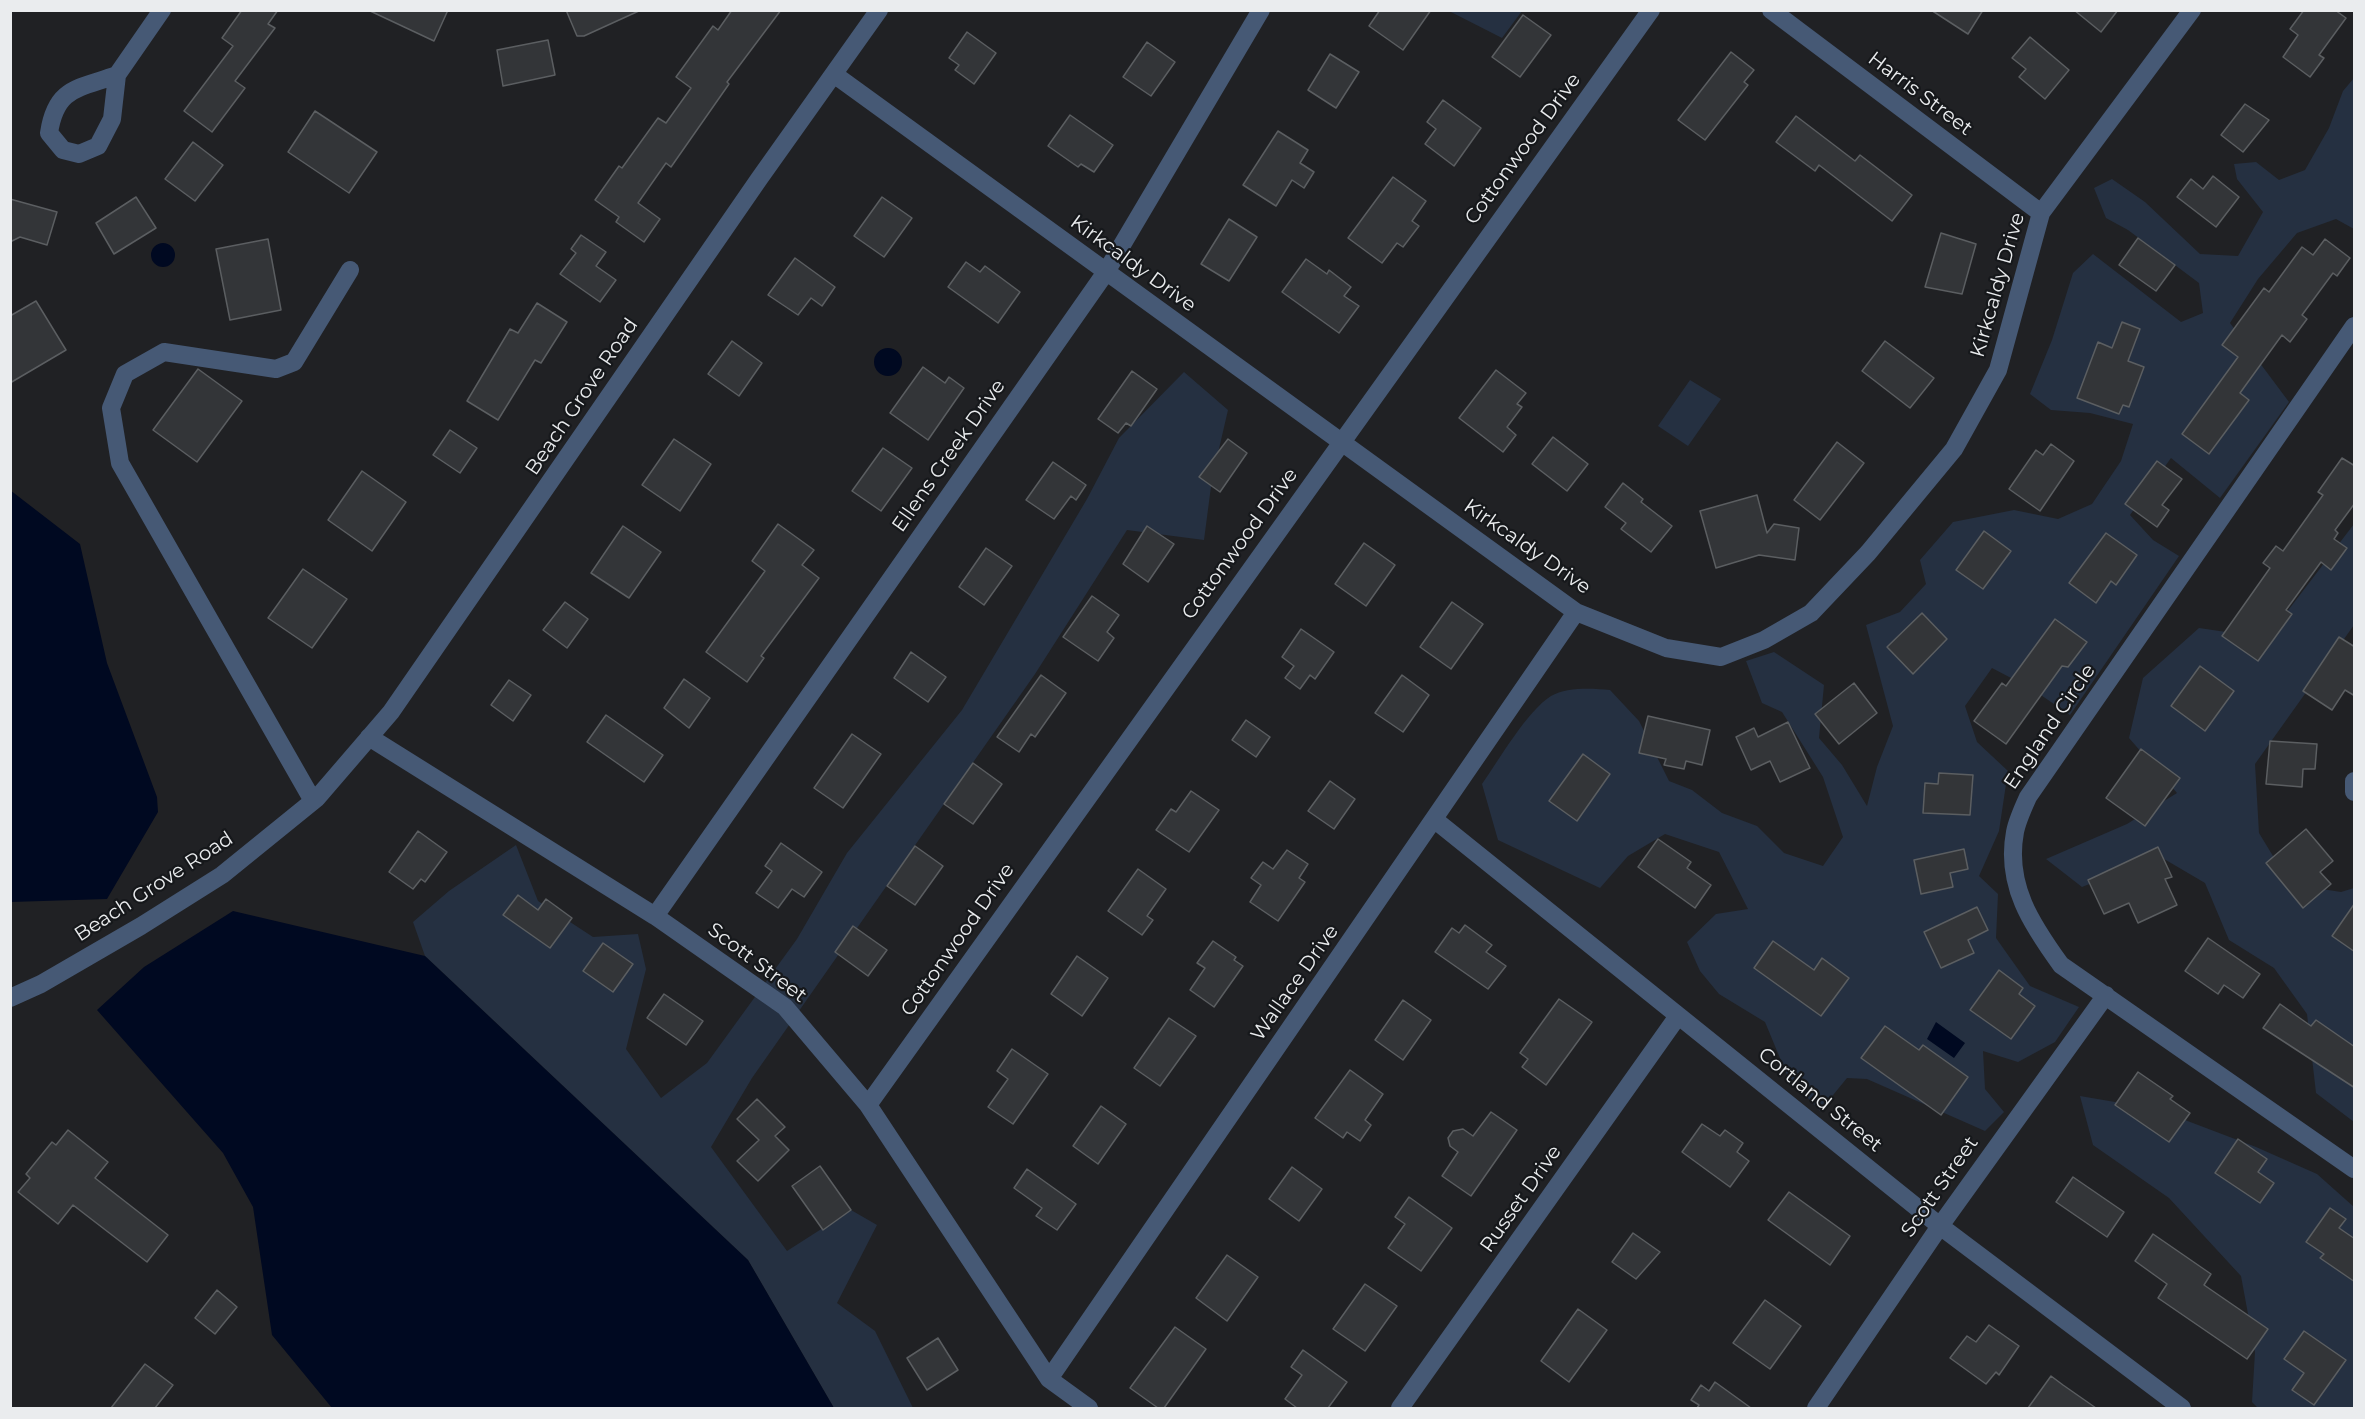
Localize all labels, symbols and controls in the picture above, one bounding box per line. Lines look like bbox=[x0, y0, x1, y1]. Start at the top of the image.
street label: Harris Street bbox=[1863, 47, 1977, 141]
street label: Cottonwood Drive bbox=[1460, 69, 1586, 229]
street label: Kirkcaldy Drive bbox=[1066, 210, 1200, 318]
street label: Kirkcaldy Drive bbox=[1966, 210, 2030, 360]
street label: Beach Grove Road bbox=[521, 314, 643, 480]
street label: Ellens Creek Drive bbox=[887, 375, 1011, 537]
street label: Cottonwood Drive bbox=[1177, 464, 1303, 624]
street label: Kirkcaldy Drive bbox=[1459, 494, 1595, 600]
street label: England Circle bbox=[1999, 660, 2101, 794]
street label: Beach Grove Road bbox=[70, 827, 238, 947]
street label: Cottonwood Drive bbox=[896, 859, 1020, 1021]
street label: Scott Street bbox=[703, 918, 811, 1008]
street label: Wallace Drive bbox=[1246, 920, 1344, 1046]
street label: Cortland Street bbox=[1753, 1043, 1887, 1157]
street label: Scott Street bbox=[1896, 1132, 1984, 1242]
street label: Russet Drive bbox=[1475, 1141, 1567, 1257]

